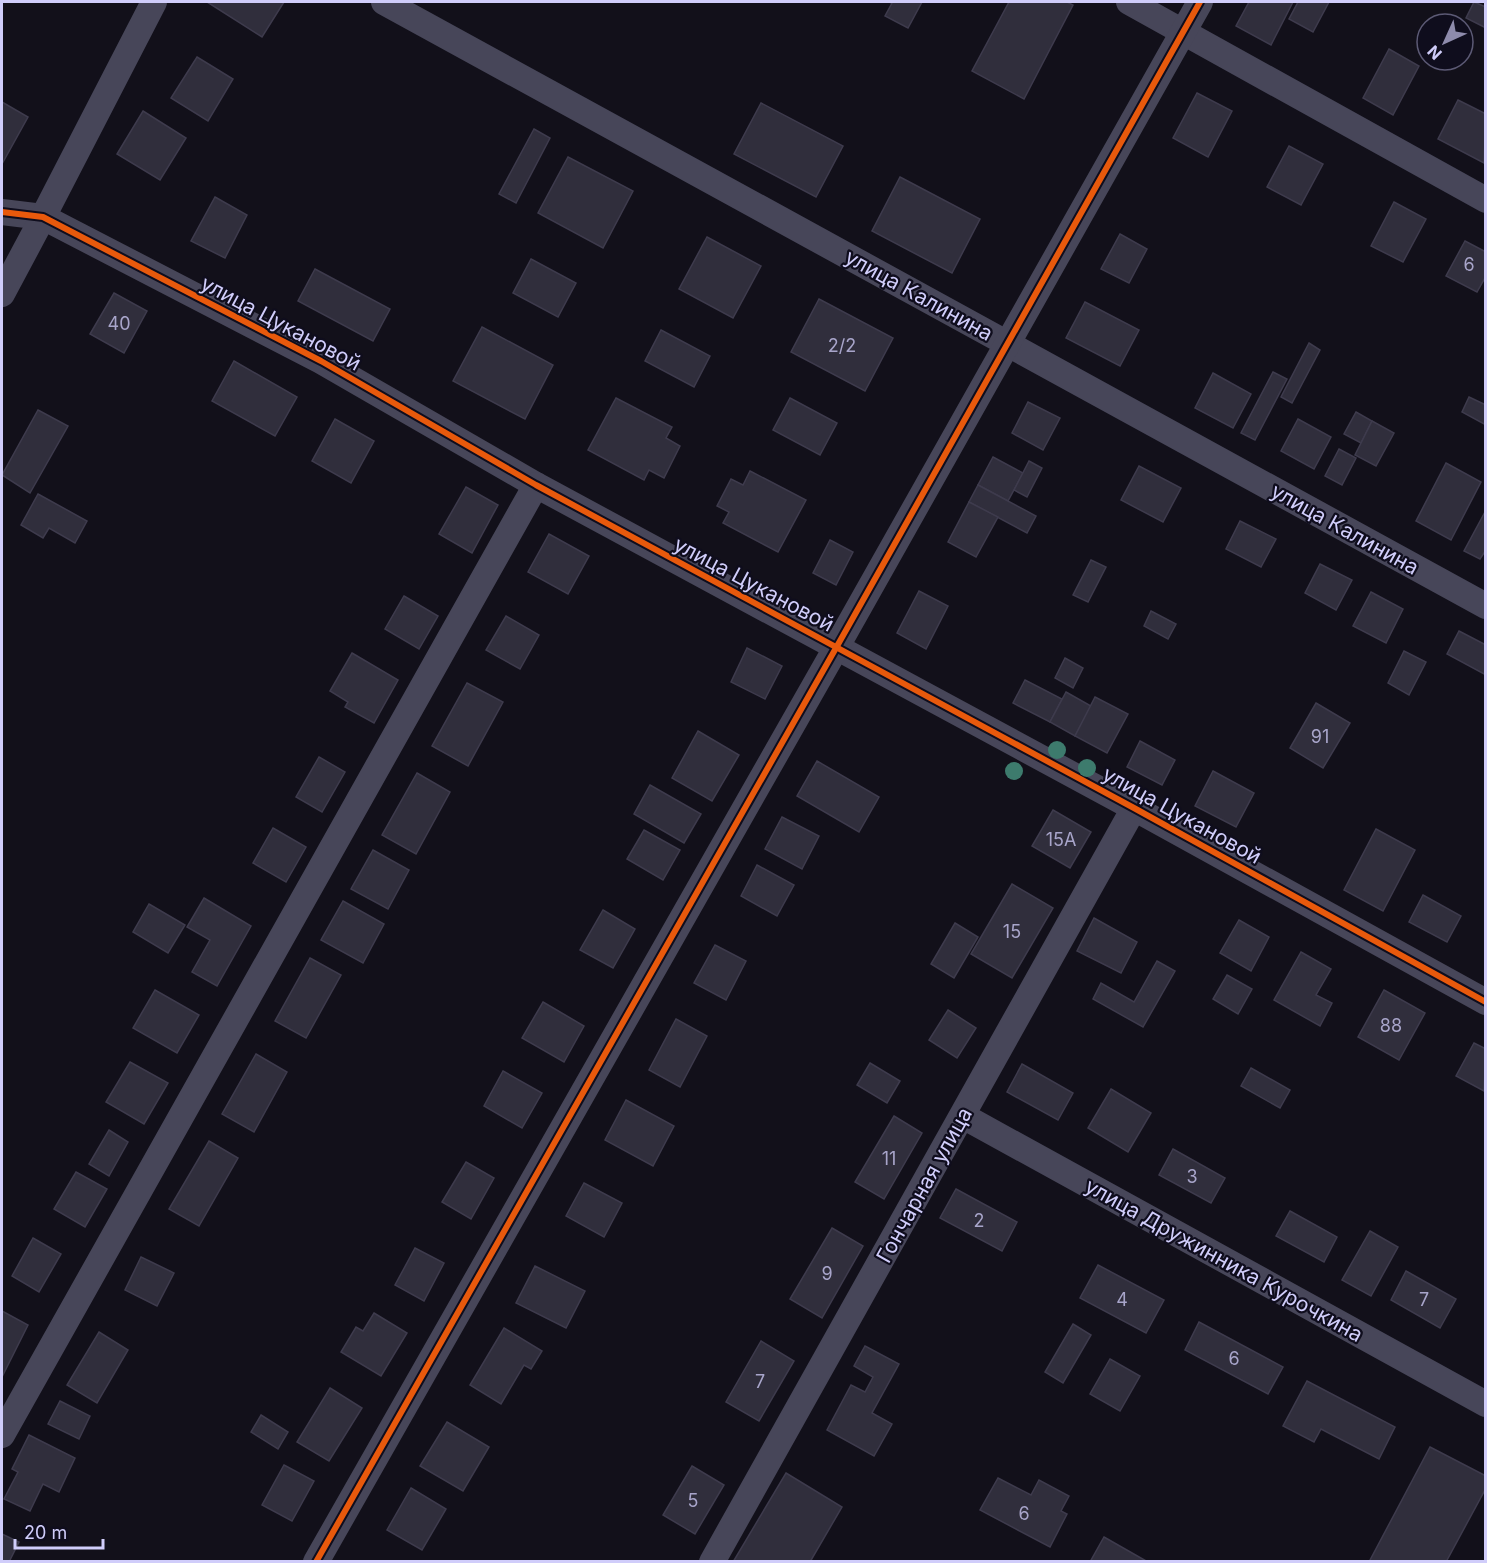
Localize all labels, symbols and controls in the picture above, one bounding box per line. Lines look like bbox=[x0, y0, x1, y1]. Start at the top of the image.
north arrow bbox=[1415, 12, 1475, 72]
text: N bbox=[1423, 41, 1446, 64]
street label: улица Калинина bbox=[841, 244, 997, 346]
house number: 6 bbox=[1463, 254, 1475, 275]
street label: улица Цукановой bbox=[197, 270, 365, 376]
house number: 40 bbox=[108, 313, 130, 334]
house number: 2/2 bbox=[828, 335, 856, 356]
street label: улица Калинина bbox=[1267, 478, 1423, 580]
street label: улица Цукановой bbox=[670, 531, 838, 637]
house number: 91 bbox=[1311, 726, 1329, 747]
street label: улица Цукановой bbox=[1098, 761, 1266, 869]
house number: 15А bbox=[1046, 829, 1076, 850]
house number: 15 bbox=[1003, 921, 1021, 942]
house number: 88 bbox=[1380, 1015, 1402, 1036]
street label: Гончарная улица bbox=[871, 1103, 977, 1267]
house number: 11 bbox=[882, 1148, 896, 1169]
house number: 3 bbox=[1186, 1166, 1198, 1187]
street label: улица Дружинника Курочкина bbox=[1081, 1173, 1367, 1347]
house number: 2 bbox=[974, 1210, 984, 1231]
house number: 9 bbox=[821, 1263, 833, 1284]
house number: 4 bbox=[1116, 1289, 1128, 1310]
house number: 7 bbox=[1419, 1289, 1429, 1310]
house number: 6 bbox=[1228, 1348, 1240, 1369]
house number: 7 bbox=[755, 1371, 765, 1392]
house number: 5 bbox=[688, 1490, 698, 1511]
house number: 6 bbox=[1018, 1503, 1030, 1524]
scale bar bbox=[15, 1512, 104, 1550]
text: 20 m bbox=[24, 1522, 67, 1543]

